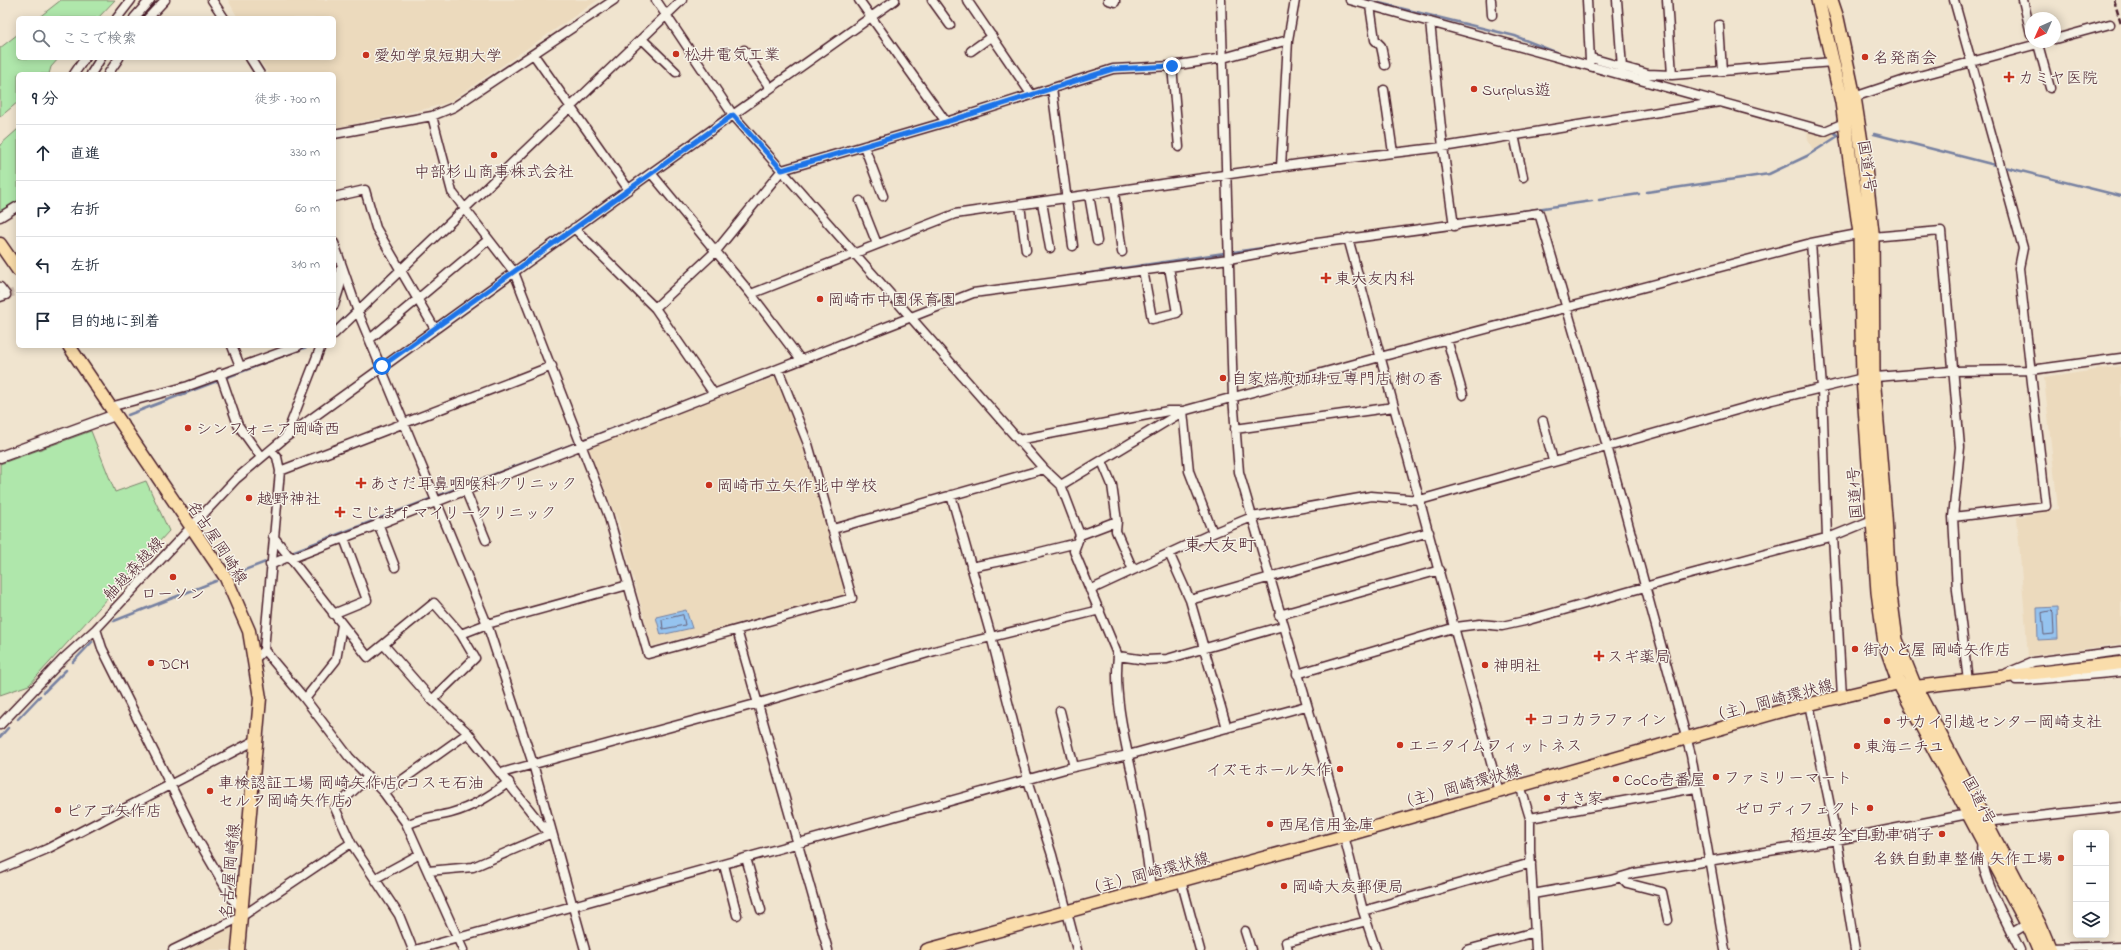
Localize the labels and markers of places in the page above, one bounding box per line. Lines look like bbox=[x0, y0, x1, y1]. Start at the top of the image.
place label: 松井電気工業 bbox=[684, 44, 780, 68]
place label: 愛知学泉短期大学 bbox=[374, 45, 502, 69]
place label: 名発商会 bbox=[1873, 47, 1937, 71]
marker: 松井電気工業 bbox=[671, 49, 681, 59]
marker: 愛知学泉短期大学 bbox=[361, 50, 371, 60]
marker: 名発商会 bbox=[1860, 52, 1870, 62]
place label: カミヤ医院 bbox=[2018, 67, 2098, 91]
marker: カミヤ医院 bbox=[2003, 71, 2015, 83]
place label: Surplus遊 bbox=[1482, 79, 1551, 103]
marker: Surplus遊 bbox=[1469, 84, 1479, 94]
marker: 中部杉山商事株式会社 bbox=[489, 150, 499, 160]
place label: 中部杉山商事株式会社 bbox=[414, 161, 574, 185]
place label: 東大友内科 bbox=[1335, 268, 1415, 292]
marker: 東大友内科 bbox=[1320, 272, 1332, 284]
place label: 岡崎市中園保育園 bbox=[828, 289, 956, 313]
marker: 岡崎市中園保育園 bbox=[815, 294, 825, 304]
place label: 自家焙煎珈琲豆専門店 樹の香 bbox=[1231, 368, 1443, 392]
marker: 自家焙煎珈琲豆専門店 樹の香 bbox=[1218, 373, 1228, 383]
place label: シンフォニア岡崎西 bbox=[196, 418, 340, 442]
marker: シンフォニア岡崎西 bbox=[183, 423, 193, 433]
place label: あさだ耳鼻咽喉科クリニック bbox=[370, 473, 577, 497]
place label: 岡崎市立矢作北中学校 bbox=[717, 475, 877, 499]
marker: あさだ耳鼻咽喉科クリニック bbox=[355, 477, 367, 489]
marker: 岡崎市立矢作北中学校 bbox=[704, 480, 714, 490]
place label: 越野神社 bbox=[257, 488, 321, 512]
marker: 越野神社 bbox=[244, 493, 254, 503]
place label: こじまｆマイリークリニック bbox=[349, 502, 556, 526]
marker: こじまｆマイリークリニック bbox=[334, 506, 346, 518]
marker: ローソン bbox=[168, 572, 178, 582]
place label: ローソン bbox=[141, 583, 205, 607]
place label: 街かど屋 岡崎矢作店 bbox=[1863, 639, 2011, 663]
marker: 街かど屋 岡崎矢作店 bbox=[1850, 644, 1860, 654]
place label: スギ薬局 bbox=[1607, 646, 1671, 670]
marker: スギ薬局 bbox=[1594, 651, 1604, 661]
place label: DCM bbox=[158, 653, 189, 677]
place label: 神明社 bbox=[1493, 655, 1541, 679]
marker: DCM bbox=[146, 658, 156, 668]
marker: 神明社 bbox=[1480, 660, 1490, 670]
place label: ココカラファイン bbox=[1539, 709, 1667, 733]
place label: サカイ引越センター岡崎支社 bbox=[1895, 711, 2102, 735]
marker: ココカラファイン bbox=[1526, 714, 1536, 724]
marker: サカイ引越センター岡崎支社 bbox=[1882, 716, 1892, 726]
place label: エニタイムフィットネス bbox=[1408, 735, 1582, 759]
place label: 東海ニチユ bbox=[1865, 736, 1944, 760]
marker: エニタイムフィットネス bbox=[1395, 740, 1405, 750]
marker: 東海ニチユ bbox=[1852, 741, 1862, 751]
place label: イズモホール矢作 bbox=[1206, 759, 1332, 783]
marker: イズモホール矢作 bbox=[1335, 764, 1345, 774]
place label: ファミリーマート bbox=[1724, 767, 1852, 791]
place label: CoCo壱番屋 bbox=[1624, 769, 1706, 793]
place label: 車検認証工場 岡崎矢作店(コスモ石油 セルフ岡崎矢作店) bbox=[218, 772, 484, 814]
marker: ファミリーマート bbox=[1711, 772, 1721, 782]
marker: CoCo壱番屋 bbox=[1611, 774, 1621, 784]
marker: 車検認証工場 岡崎矢作店(コスモ石油 セルフ岡崎矢作店) bbox=[205, 786, 215, 796]
place label: すき家 bbox=[1555, 788, 1603, 812]
marker: すき家 bbox=[1542, 793, 1552, 803]
place label: ゼロディフェクト bbox=[1734, 798, 1862, 822]
place label: ピアゴ矢作店 bbox=[66, 800, 162, 824]
marker: ゼロディフェクト bbox=[1865, 803, 1875, 813]
marker: ピアゴ矢作店 bbox=[53, 805, 63, 815]
place label: 西尾信用金庫 bbox=[1278, 814, 1374, 838]
marker: 西尾信用金庫 bbox=[1265, 819, 1275, 829]
place label: 稻垣安全自動車硝子 bbox=[1790, 824, 1934, 848]
marker: 稻垣安全自動車硝子 bbox=[1937, 829, 1947, 839]
place label: 名鉄自動車整備 矢作工場 bbox=[1873, 848, 2053, 872]
marker: 名鉄自動車整備 矢作工場 bbox=[2056, 853, 2066, 863]
place label: 岡崎大友郵便局 bbox=[1292, 876, 1404, 900]
marker: 岡崎大友郵便局 bbox=[1279, 881, 1289, 891]

